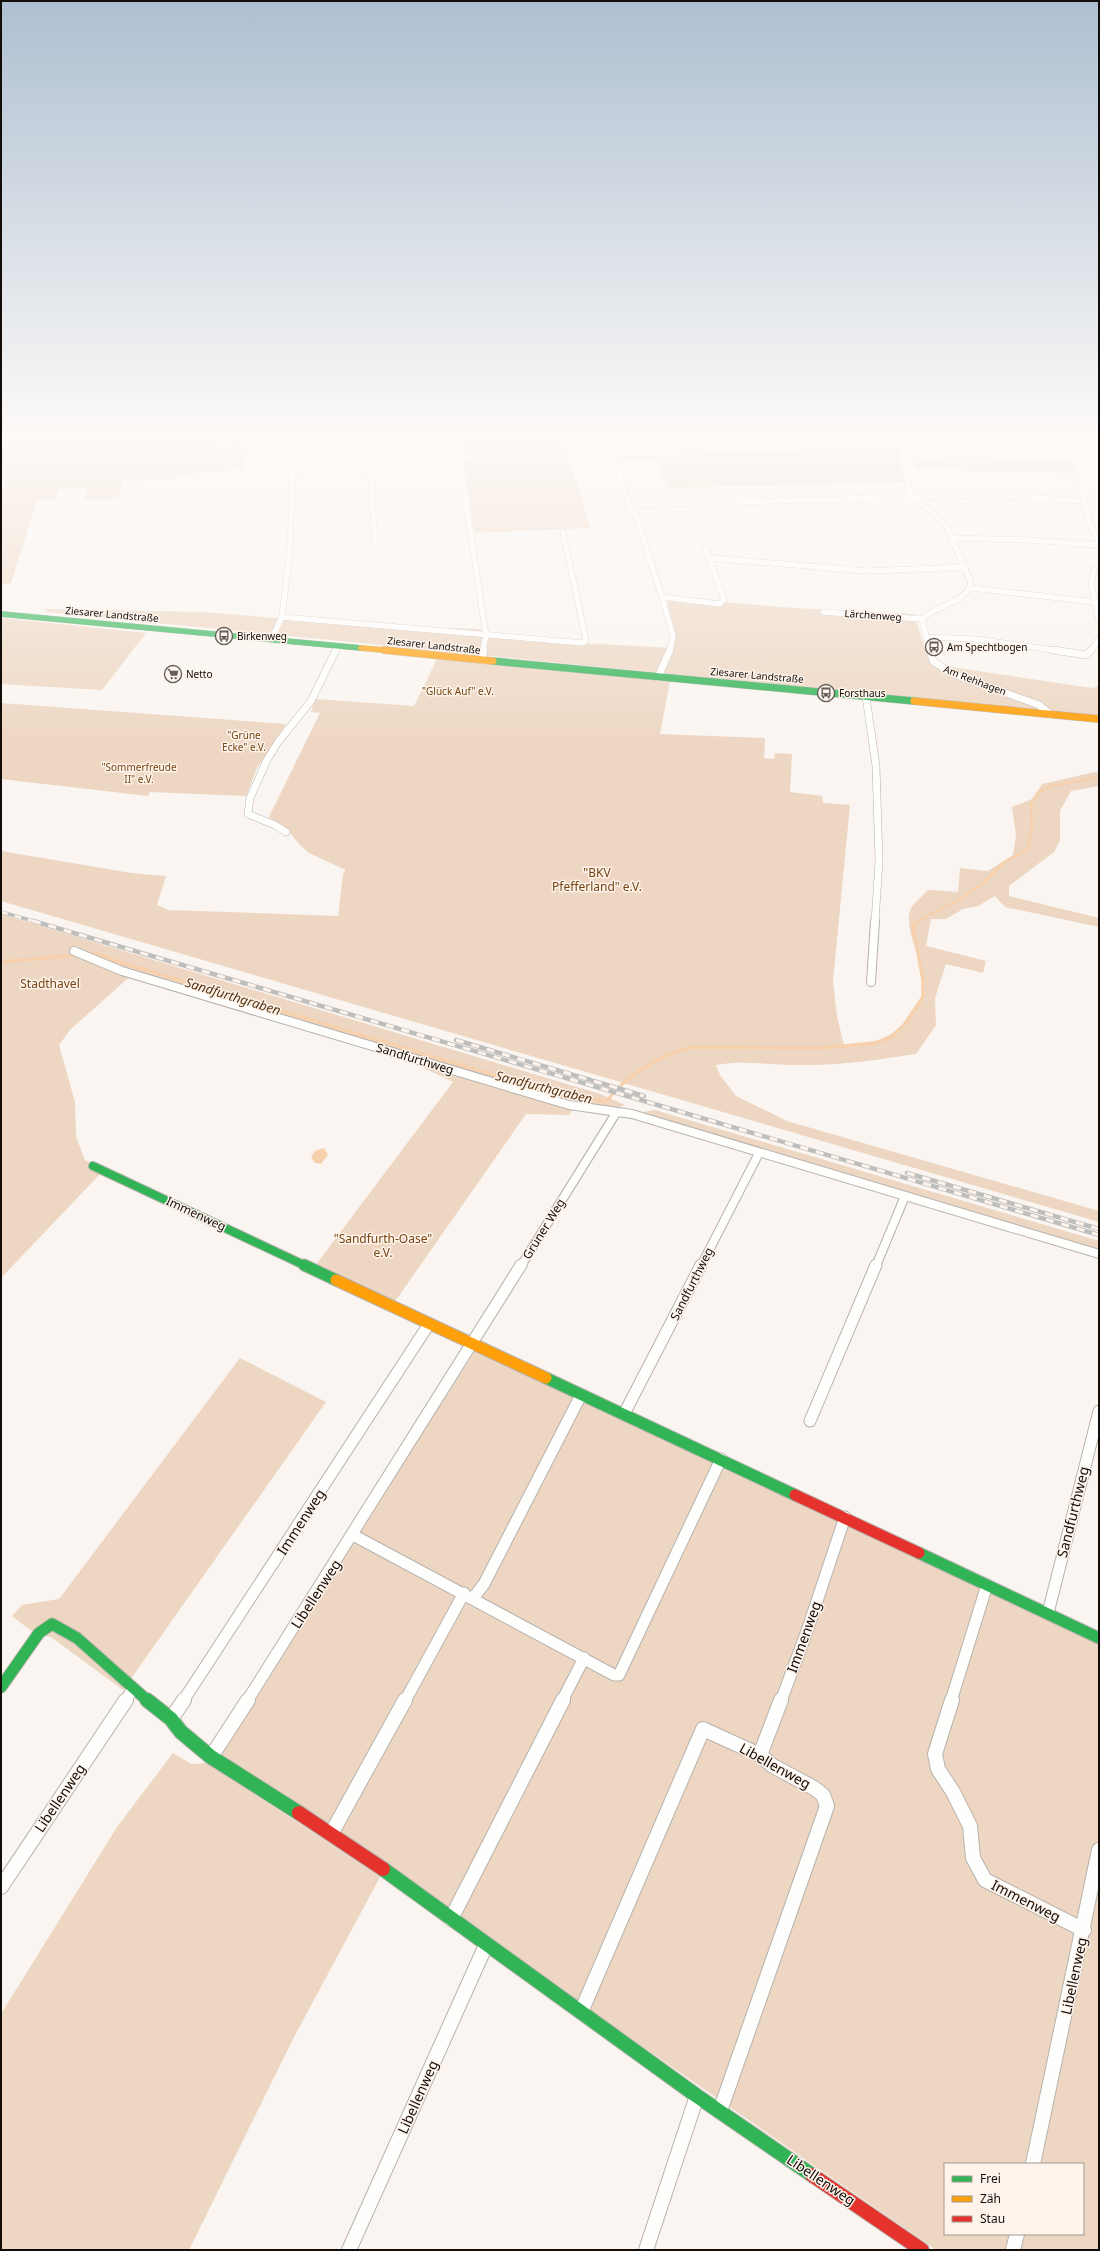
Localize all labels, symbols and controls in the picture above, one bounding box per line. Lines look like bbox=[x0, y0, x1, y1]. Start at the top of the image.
street label: Ziesarer Landstraße bbox=[65, 603, 160, 625]
street label: Lärchenweg bbox=[844, 606, 902, 624]
bus stop icon: Birkenweg bbox=[214, 626, 234, 646]
place label: Birkenweg bbox=[237, 629, 287, 643]
street label: Ziesarer Landstraße bbox=[387, 633, 482, 657]
bus stop icon: Am Spechtbogen bbox=[924, 637, 944, 657]
place label: Am Spechtbogen bbox=[947, 640, 1027, 654]
street label: Am Rehhagen bbox=[942, 662, 1008, 698]
supermarket icon: Netto bbox=[163, 664, 183, 684]
street label: Ziesarer Landstraße bbox=[710, 664, 805, 686]
place label: Netto bbox=[186, 667, 213, 681]
bus stop icon: Forsthaus bbox=[816, 683, 836, 703]
park label: "Glück Auf" e.V. bbox=[422, 684, 494, 698]
place label: Forsthaus bbox=[839, 686, 886, 700]
park label: "Grüne Ecke" e.V. bbox=[222, 728, 266, 754]
park label: "Sommerfreude II" e.V. bbox=[101, 760, 177, 786]
park label: "BKV Pfefferland" e.V. bbox=[552, 864, 642, 895]
water label: Sandfurthgraben bbox=[183, 973, 283, 1019]
park label: Stadthavel bbox=[20, 975, 80, 992]
street label: Sandfurthweg bbox=[374, 1039, 456, 1078]
water label: Sandfurthgraben bbox=[494, 1066, 594, 1108]
street label: Immenweg bbox=[163, 1192, 229, 1235]
street label: Grüner Weg bbox=[518, 1195, 569, 1262]
park label: "Sandfurth-Oase" e.V. bbox=[334, 1230, 432, 1261]
street label: Sandfurthweg bbox=[666, 1244, 717, 1323]
street label: Sandfurthweg bbox=[1052, 1464, 1093, 1559]
street label: Immenweg bbox=[272, 1485, 329, 1558]
street label: Libellenweg bbox=[286, 1556, 345, 1632]
street label: Immenweg bbox=[782, 1598, 825, 1675]
street label: Libellenweg bbox=[736, 1738, 814, 1793]
street label: Libellenweg bbox=[30, 1760, 89, 1836]
street label: Immenweg bbox=[989, 1875, 1064, 1926]
street label: Libellenweg bbox=[1056, 1935, 1091, 2016]
street label: Libellenweg bbox=[393, 2057, 442, 2137]
street label: Libellenweg bbox=[783, 2150, 859, 2209]
legend bbox=[944, 2163, 1084, 2235]
text: Frei bbox=[980, 2170, 1001, 2187]
text: Zäh bbox=[980, 2190, 1001, 2207]
text: Stau bbox=[980, 2210, 1005, 2227]

